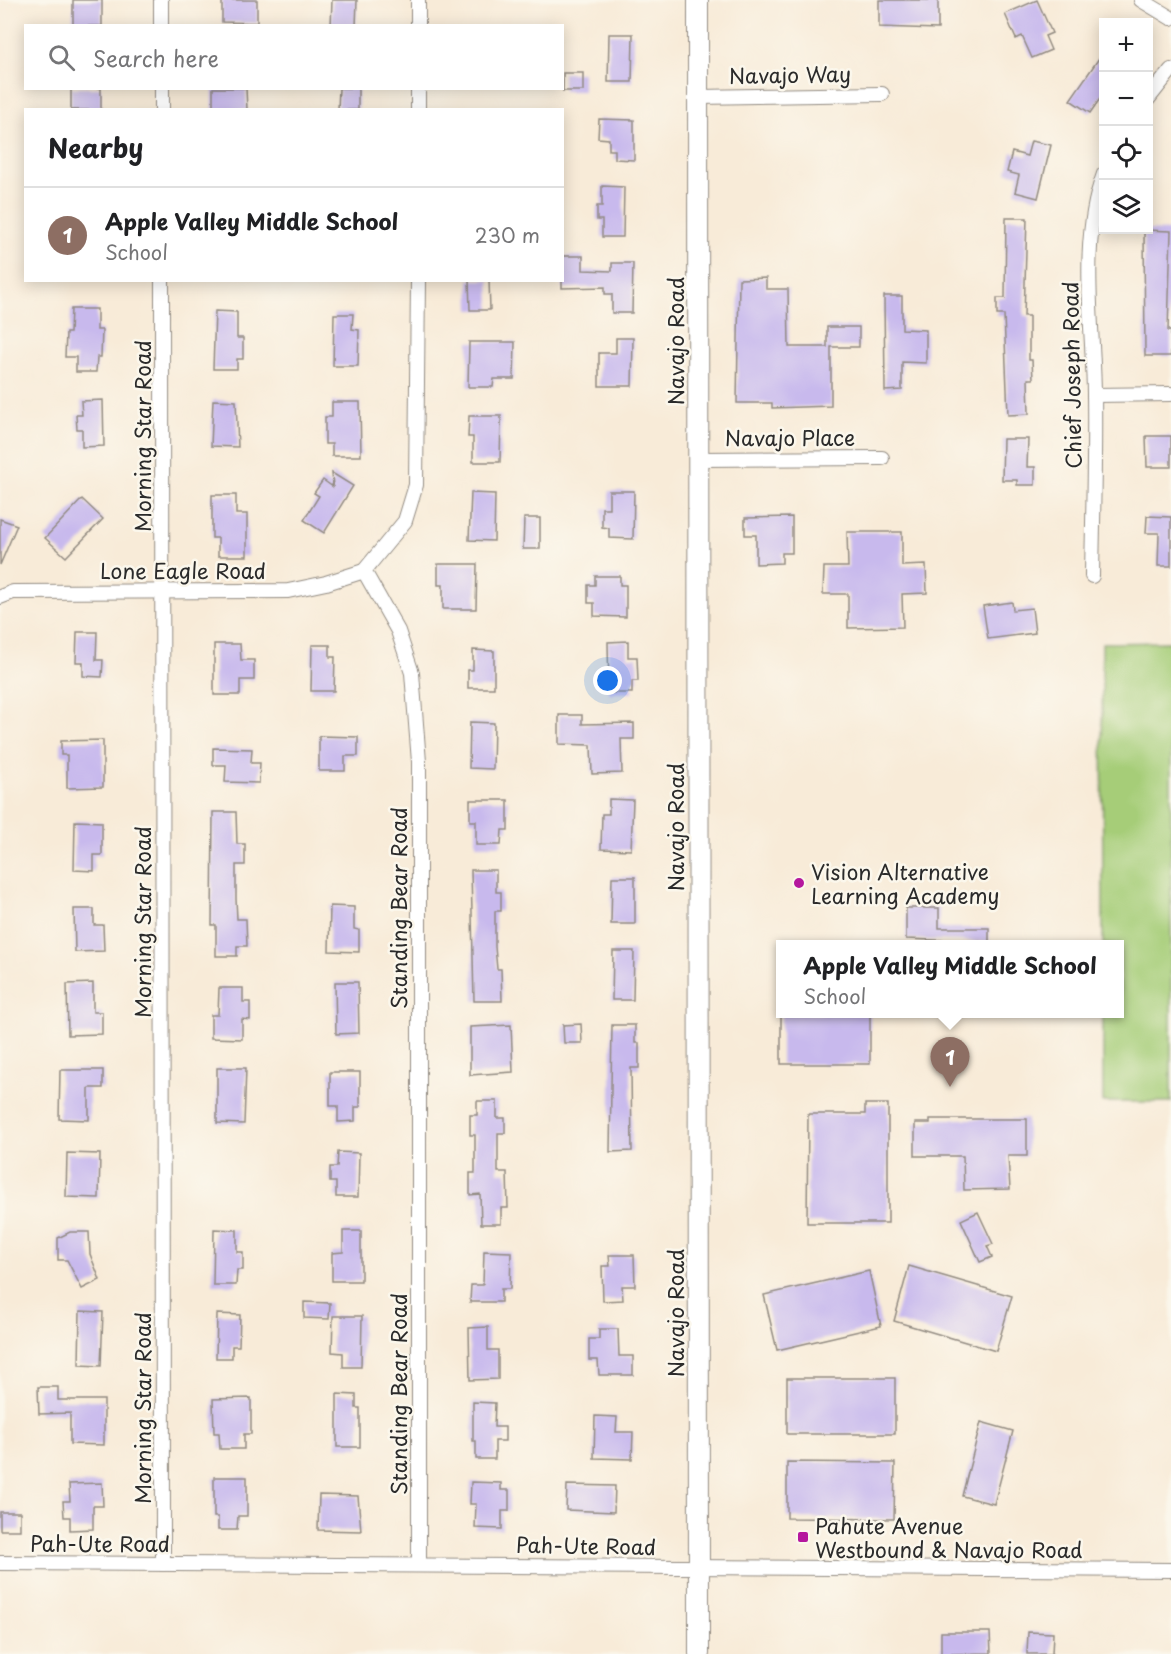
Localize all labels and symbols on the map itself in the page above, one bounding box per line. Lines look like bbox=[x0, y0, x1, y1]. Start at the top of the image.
street label: Navajo Way bbox=[729, 57, 851, 91]
street label: Navajo Road bbox=[659, 277, 691, 405]
street label: Chief Joseph Road bbox=[1053, 281, 1089, 469]
street label: Morning Star Road bbox=[126, 340, 158, 532]
street label: Navajo Place bbox=[725, 421, 855, 453]
street label: Lone Eagle Road bbox=[100, 554, 266, 586]
your location bbox=[593, 666, 622, 695]
street label: Navajo Road bbox=[659, 763, 691, 891]
street label: Standing Bear Road bbox=[382, 807, 414, 1009]
street label: Morning Star Road bbox=[126, 826, 158, 1018]
place label: Vision Alternative Learning Academy bbox=[811, 855, 1000, 911]
marker: Vision Alternative Learning Academy bbox=[792, 876, 806, 890]
pin: 1 bbox=[930, 1038, 970, 1087]
street label: Navajo Road bbox=[659, 1249, 691, 1377]
street label: Standing Bear Road bbox=[382, 1293, 414, 1495]
street label: Morning Star Road bbox=[126, 1312, 158, 1504]
place label: Pahute Avenue Westbound & Navajo Road bbox=[815, 1509, 1083, 1565]
street label: Pah-Ute Road bbox=[30, 1527, 170, 1559]
street label: Pah-Ute Road bbox=[516, 1528, 656, 1562]
marker: Pahute Avenue Westbound & Navajo Road bbox=[796, 1530, 810, 1544]

